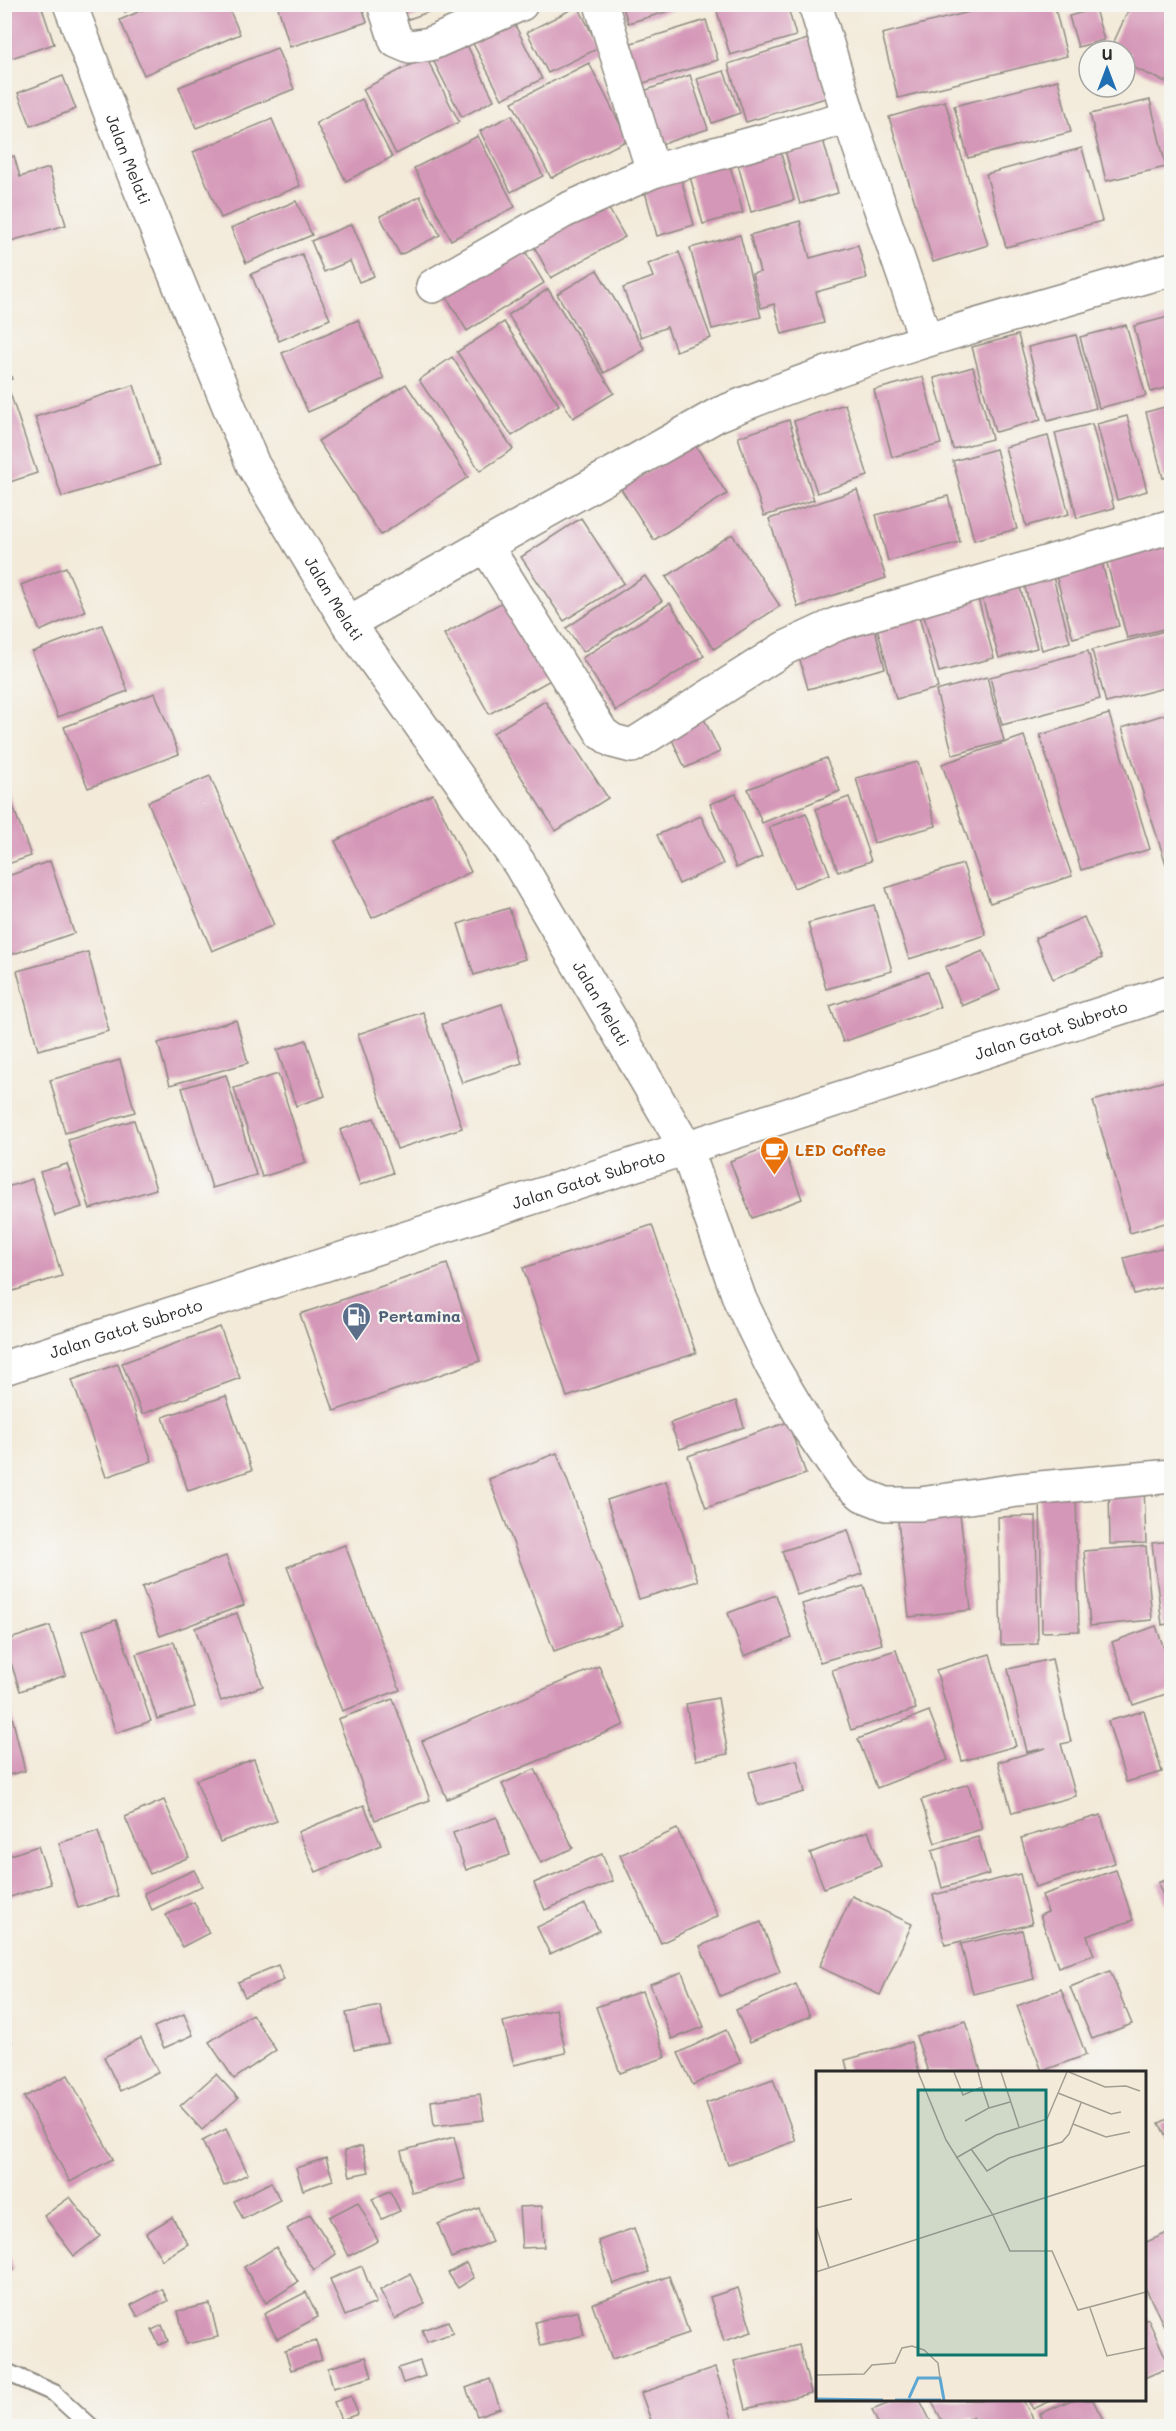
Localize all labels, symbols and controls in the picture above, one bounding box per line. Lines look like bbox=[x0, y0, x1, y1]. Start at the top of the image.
north arrow bbox=[1077, 39, 1137, 99]
text: U bbox=[1101, 43, 1113, 64]
street label: Jalan Melati bbox=[102, 111, 156, 207]
street label: Jalan Melati bbox=[300, 552, 368, 645]
street label: Jalan Melati bbox=[569, 957, 635, 1050]
street label: Jalan Gatot Subroto bbox=[972, 995, 1130, 1064]
cafe icon: LED Coffee bbox=[758, 1134, 790, 1176]
place label: LED Coffee bbox=[795, 1139, 886, 1160]
street label: Jalan Gatot Subroto bbox=[509, 1144, 667, 1213]
street label: Jalan Gatot Subroto bbox=[47, 1294, 205, 1363]
fuel station icon: Pertamina bbox=[341, 1300, 373, 1342]
place label: Pertamina bbox=[378, 1305, 461, 1326]
inset map bbox=[816, 2071, 1146, 2401]

